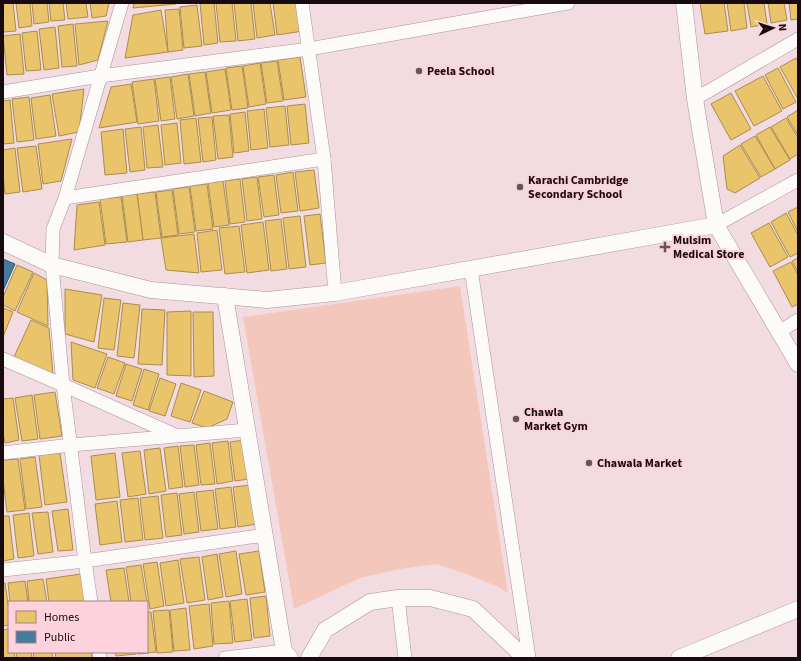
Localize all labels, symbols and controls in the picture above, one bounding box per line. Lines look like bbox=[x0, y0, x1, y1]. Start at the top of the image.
north arrow bbox=[753, 8, 793, 48]
text: N bbox=[775, 23, 790, 32]
place label: Peela School bbox=[427, 63, 495, 80]
marker: Peela School bbox=[414, 66, 424, 76]
place label: Karachi Cambridge Secondary School bbox=[528, 172, 628, 203]
marker: Karachi Cambridge Secondary School bbox=[515, 182, 525, 192]
place label: Mulsim Medical Store bbox=[673, 232, 744, 263]
marker: Mulsim Medical Store bbox=[660, 242, 670, 252]
place label: Chawla Market Gym bbox=[524, 404, 588, 435]
marker: Chawla Market Gym bbox=[511, 414, 521, 424]
place label: Chawala Market bbox=[597, 455, 682, 472]
marker: Chawala Market bbox=[584, 458, 594, 468]
legend bbox=[8, 601, 148, 653]
text: Homes bbox=[44, 609, 79, 626]
text: Public bbox=[44, 629, 76, 646]

